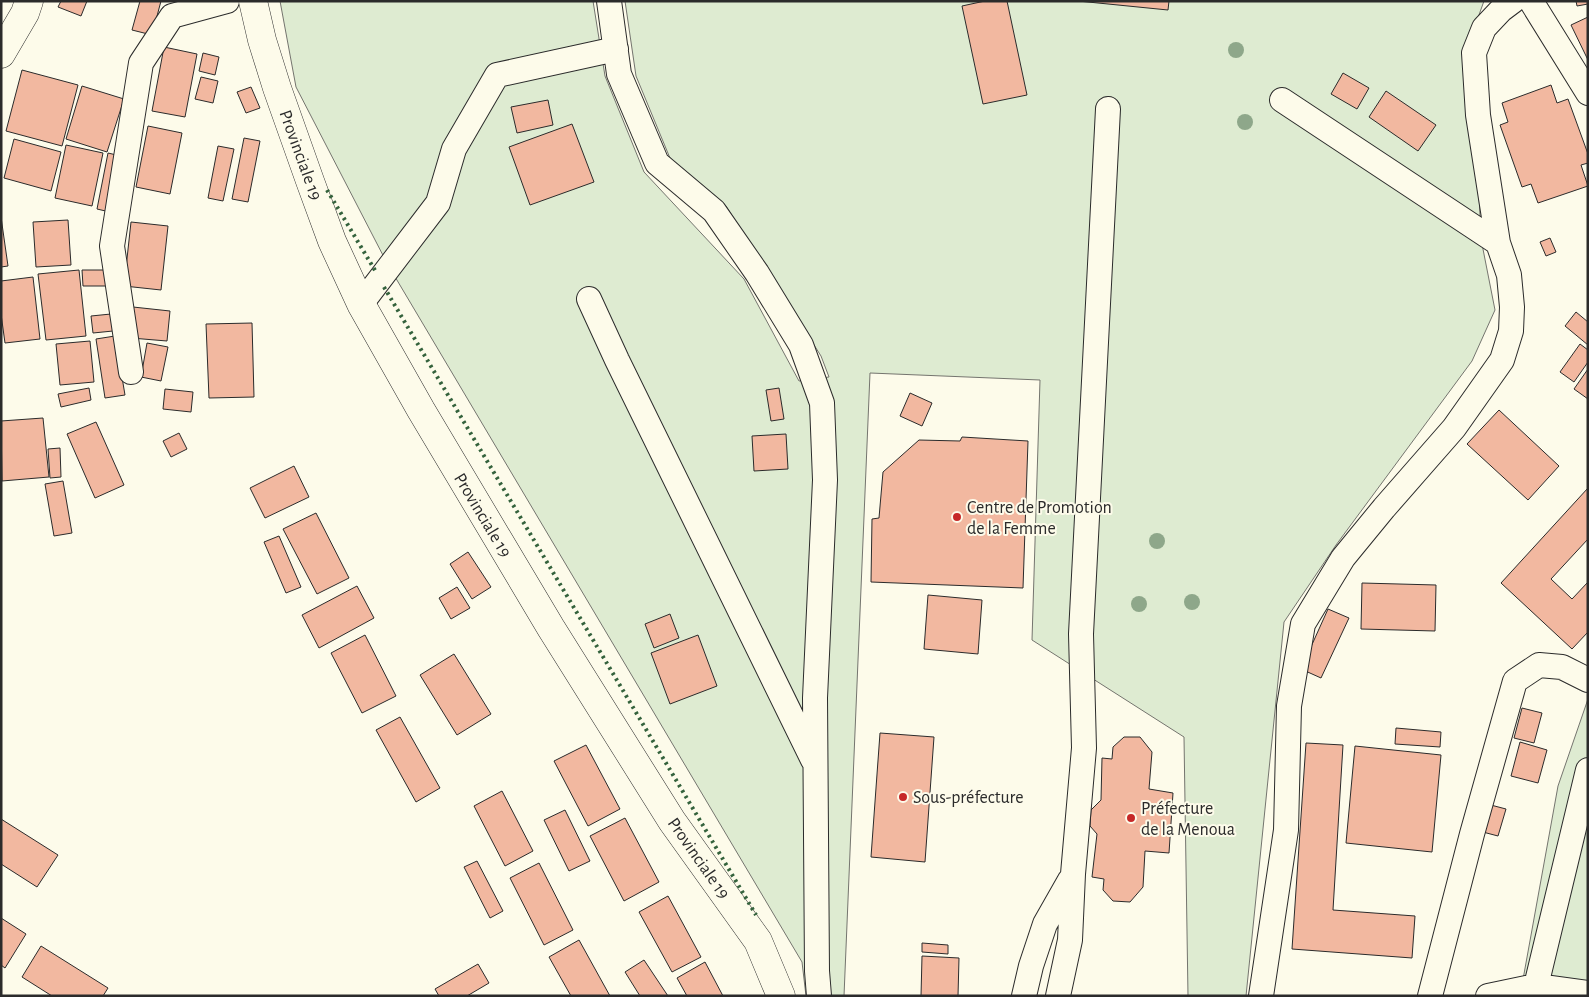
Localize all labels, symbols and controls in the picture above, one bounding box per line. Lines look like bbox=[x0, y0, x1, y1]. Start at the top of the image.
street label: Provinciale 19 bbox=[275, 108, 325, 203]
street label: Provinciale 19 bbox=[450, 470, 514, 561]
place label: Centre de Promotion de la Femme bbox=[967, 499, 1112, 538]
marker: Centre de Promotion de la Femme bbox=[951, 511, 963, 523]
place label: Sous-préfecture bbox=[913, 789, 1024, 807]
marker: Sous-préfecture bbox=[897, 791, 909, 803]
place label: Préfecture de la Menoua bbox=[1141, 800, 1235, 839]
marker: Préfecture de la Menoua bbox=[1125, 812, 1137, 824]
street label: Provinciale 19 bbox=[664, 815, 733, 903]

